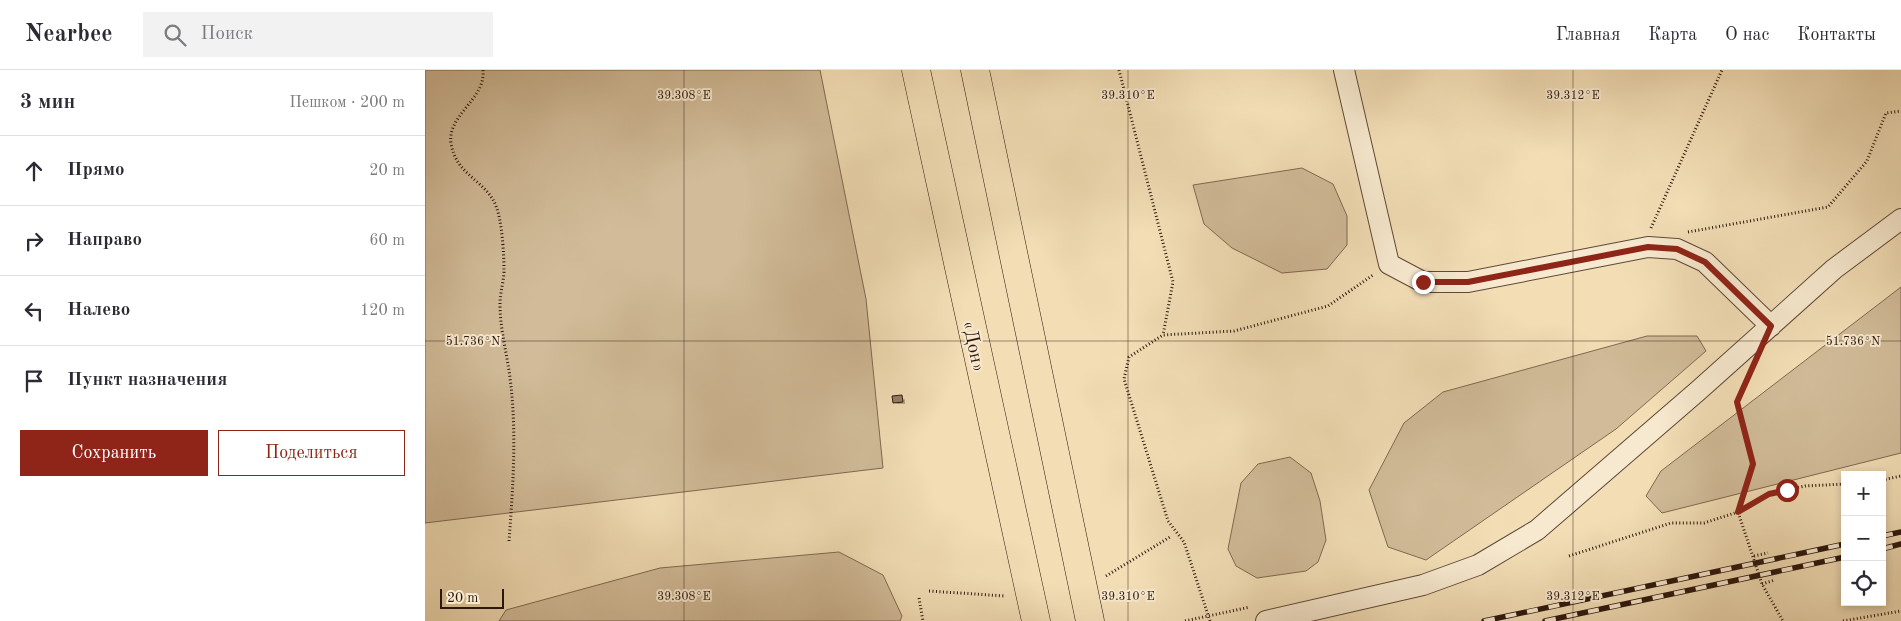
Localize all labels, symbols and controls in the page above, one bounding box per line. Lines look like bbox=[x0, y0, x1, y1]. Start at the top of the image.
search box bbox=[143, 12, 493, 57]
icon: search bbox=[161, 21, 189, 49]
text: Nearbee bbox=[25, 23, 113, 47]
text: Поиск bbox=[201, 25, 253, 44]
text: Главная bbox=[1556, 26, 1620, 44]
text: Карта bbox=[1648, 26, 1697, 44]
text: О нас bbox=[1725, 26, 1769, 44]
text: Контакты bbox=[1797, 26, 1876, 44]
text: 39.308°E bbox=[657, 90, 711, 102]
text: 39.310°E bbox=[1101, 90, 1155, 102]
text: 39.312°E bbox=[1546, 90, 1600, 102]
text: 3 мин bbox=[20, 92, 75, 113]
text: Пешком · 200 m bbox=[289, 95, 405, 111]
icon: ahead bbox=[20, 157, 48, 185]
text: Прямо bbox=[67, 161, 125, 180]
text: 20 m bbox=[369, 163, 405, 179]
icon: right bbox=[20, 227, 48, 255]
text: Направо bbox=[67, 231, 142, 250]
text: 60 m bbox=[369, 233, 405, 249]
route end bbox=[1412, 271, 1435, 294]
icon: left bbox=[20, 297, 48, 325]
text: Налево bbox=[67, 301, 130, 320]
text: 120 m bbox=[360, 303, 405, 319]
street label: «Дон» bbox=[958, 319, 987, 374]
text: 51.736°N bbox=[446, 335, 500, 348]
text: 51.736°N bbox=[1826, 335, 1880, 348]
icon: arrive bbox=[20, 367, 48, 395]
text: Пункт назначения bbox=[67, 371, 227, 390]
button: Сохранить bbox=[20, 430, 208, 476]
button: Поделиться bbox=[218, 430, 405, 476]
map controls bbox=[1841, 471, 1886, 606]
button: + bbox=[1841, 471, 1886, 516]
route start bbox=[1776, 479, 1799, 502]
button: − bbox=[1841, 516, 1886, 561]
button: locate bbox=[1841, 561, 1886, 606]
scale bar bbox=[440, 586, 504, 609]
text: 20 m bbox=[447, 591, 478, 605]
text: 39.308°E bbox=[657, 591, 711, 603]
text: 39.310°E bbox=[1101, 591, 1155, 603]
text: 39.312°E bbox=[1546, 591, 1600, 603]

